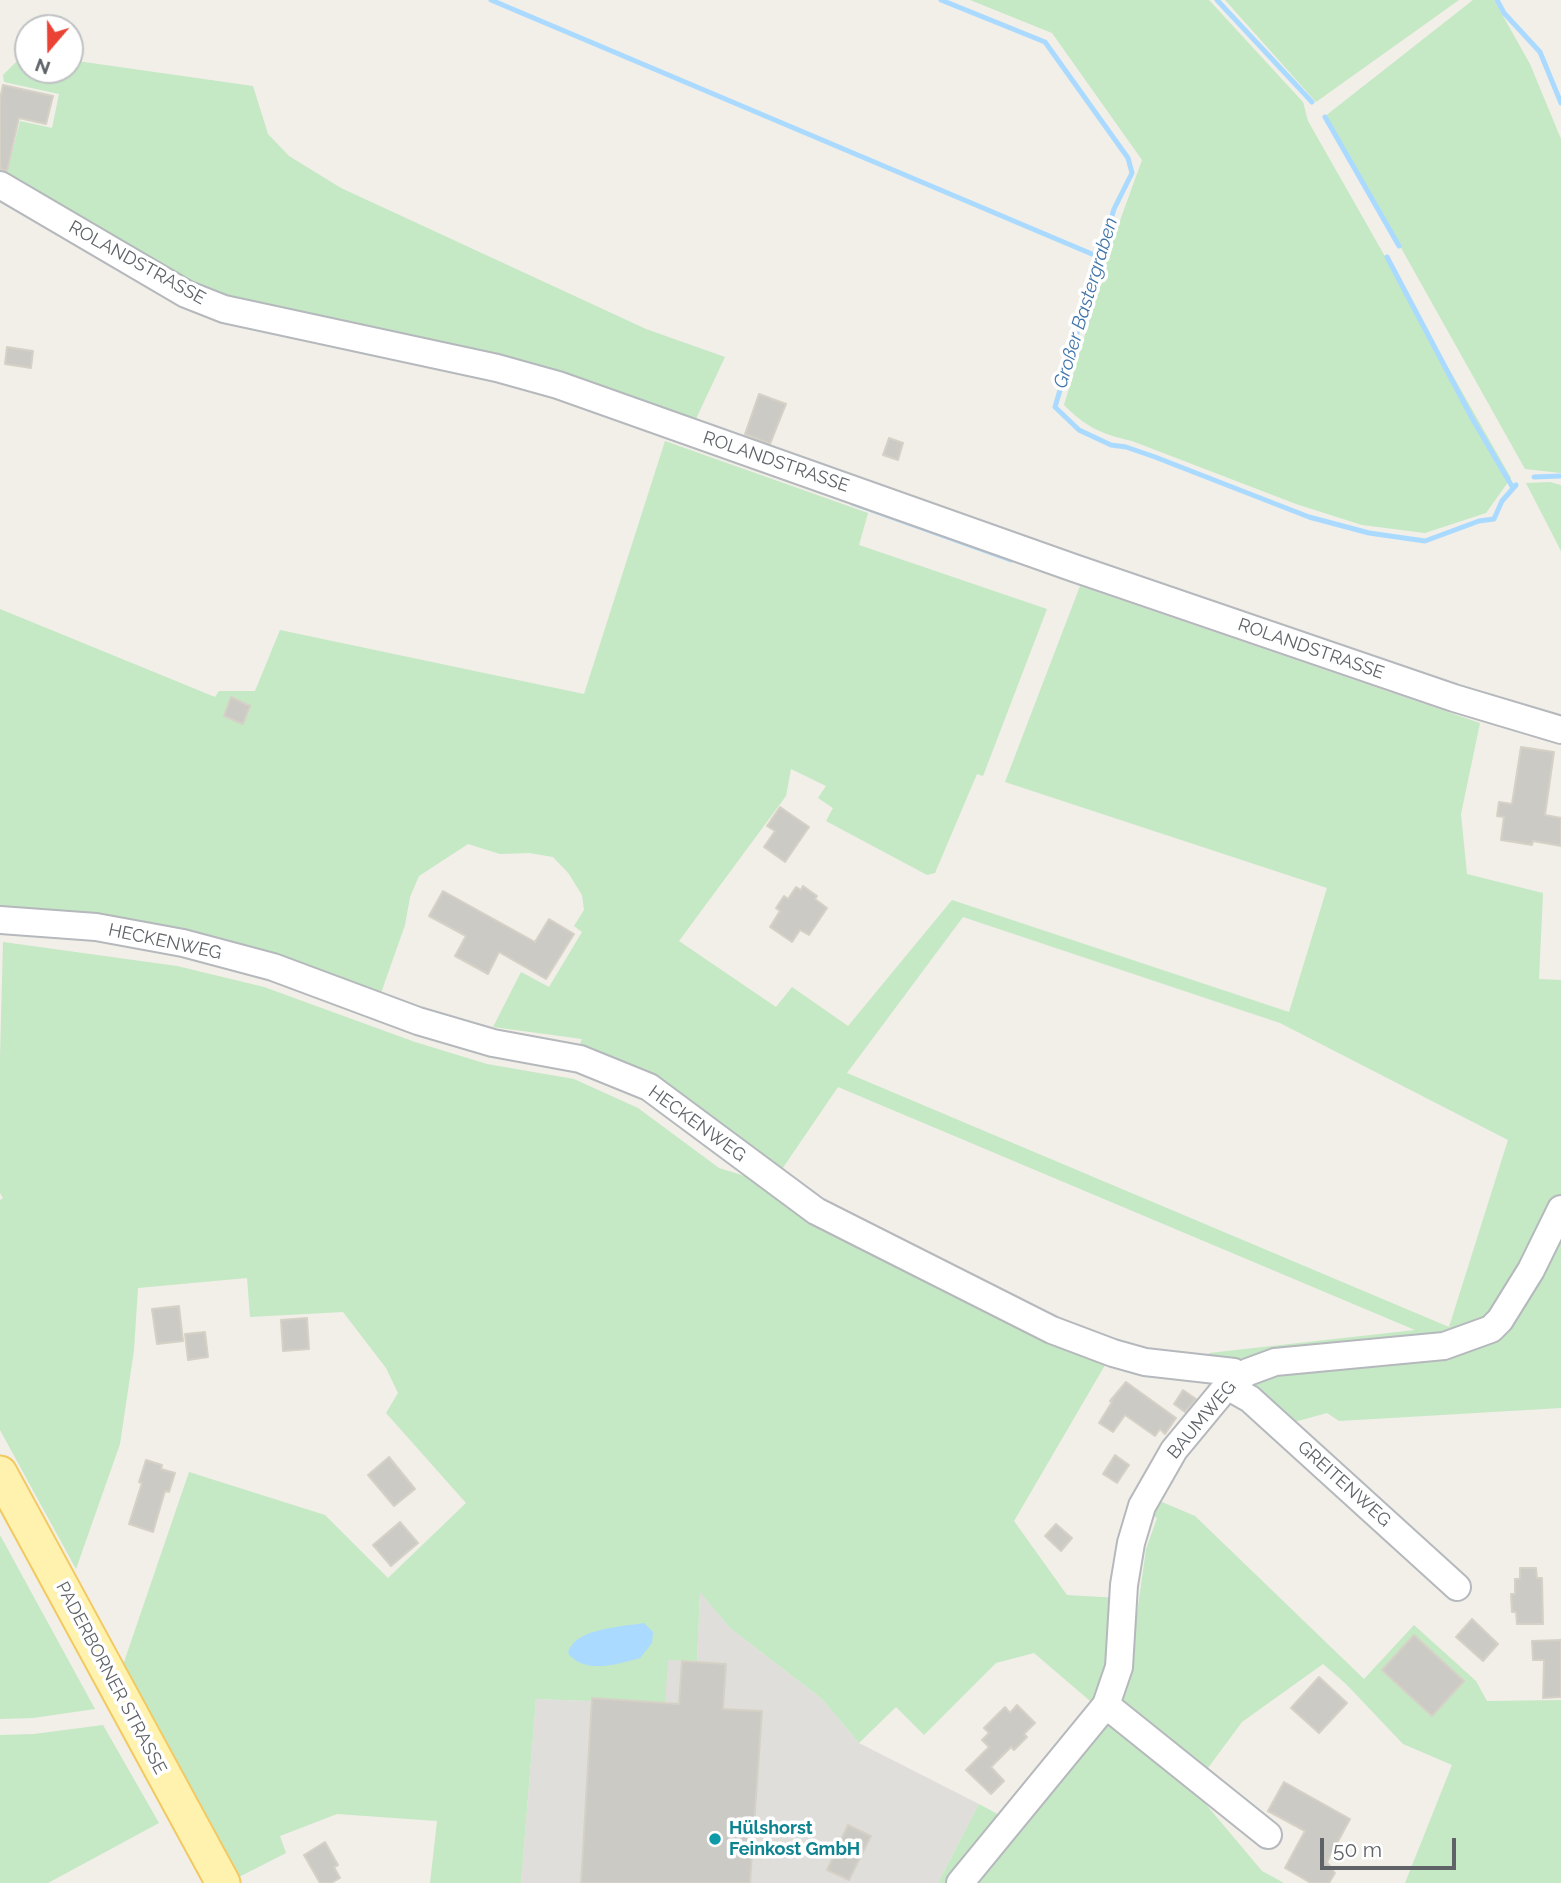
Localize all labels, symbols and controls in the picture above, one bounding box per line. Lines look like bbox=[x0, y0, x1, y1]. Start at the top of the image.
north arrow bbox=[14, 14, 84, 84]
text: N bbox=[32, 54, 53, 80]
water label: Großer Bastergraben bbox=[1049, 215, 1123, 391]
street label: ROLANDSTRASSE bbox=[65, 216, 209, 310]
street label: ROLANDSTRASSE bbox=[700, 427, 852, 497]
street label: ROLANDSTRASSE bbox=[1235, 614, 1387, 684]
street label: HECKENWEG bbox=[106, 919, 224, 965]
street label: HECKENWEG bbox=[644, 1081, 750, 1167]
street label: BAUMWEG bbox=[1163, 1377, 1241, 1463]
street label: GREITENWEG bbox=[1293, 1436, 1395, 1532]
street label: PADERBORNER STRASSE bbox=[51, 1578, 171, 1778]
place label: Hülshorst Feinkost GmbH bbox=[729, 1818, 860, 1860]
scale bar bbox=[1323, 1824, 1460, 1868]
marker: Hülshorst Feinkost GmbH bbox=[707, 1831, 723, 1847]
text: 50 m bbox=[1333, 1837, 1382, 1862]

